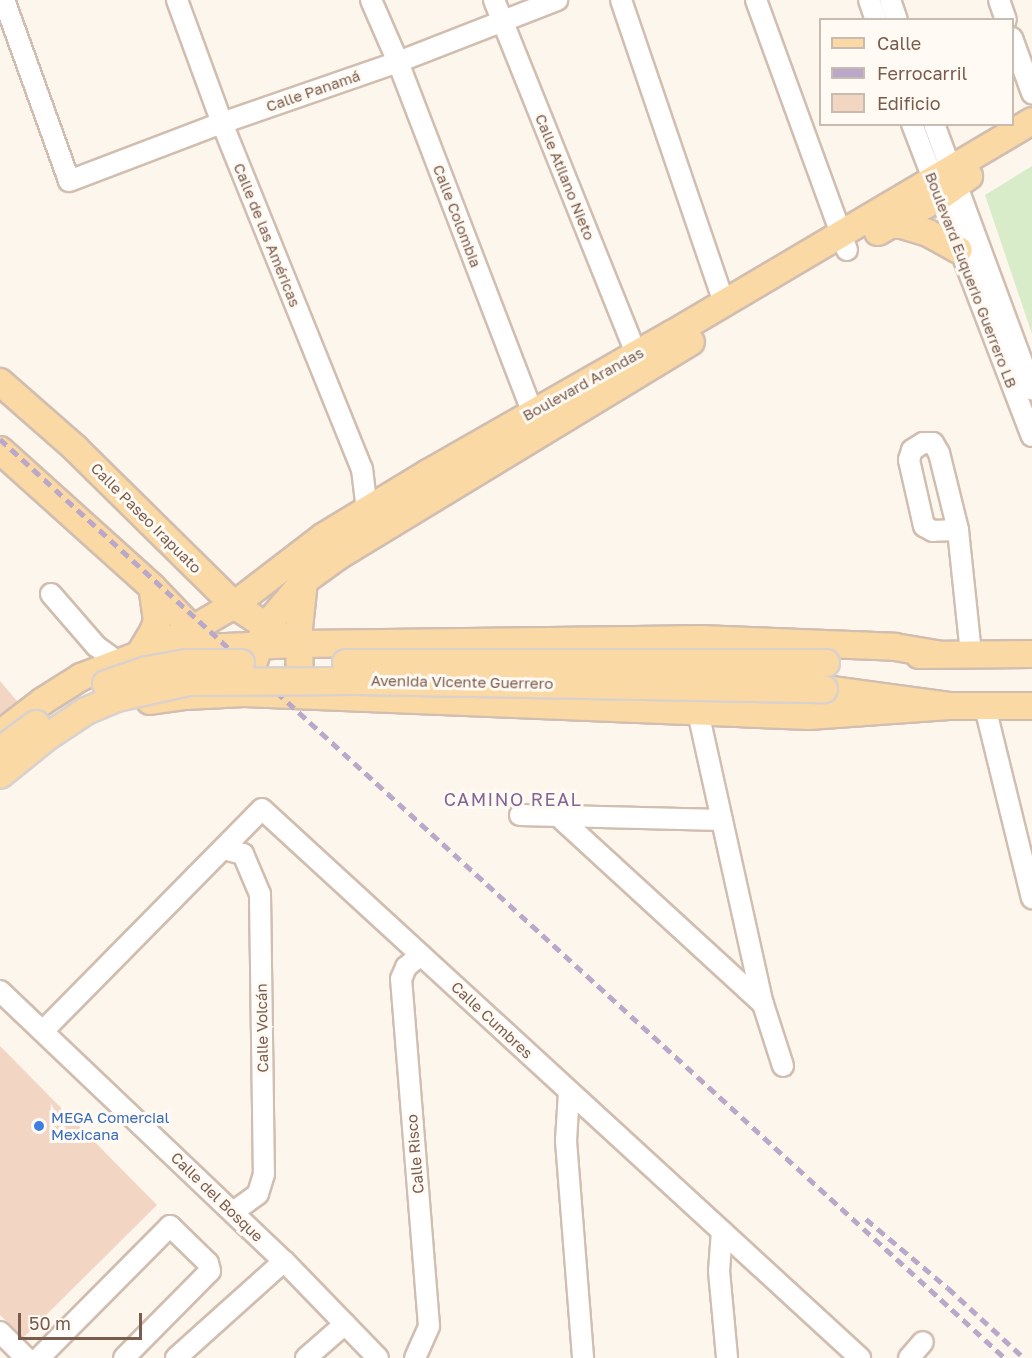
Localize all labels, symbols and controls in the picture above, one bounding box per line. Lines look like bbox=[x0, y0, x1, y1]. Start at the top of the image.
legend bbox=[819, 18, 1014, 126]
text: Calle bbox=[877, 32, 921, 54]
text: Ferrocarril bbox=[877, 62, 967, 84]
street label: Calle Panamá bbox=[264, 67, 362, 115]
text: Edificio bbox=[877, 92, 941, 114]
street label: Calle Atilano Nieto bbox=[531, 111, 599, 243]
street label: Calle de las Américas bbox=[230, 160, 304, 310]
street label: Calle Colombia bbox=[429, 162, 485, 270]
street label: Boulevard Euquerio Guerrero LB bbox=[921, 170, 1021, 390]
street label: Boulevard Arandas bbox=[519, 343, 647, 425]
street label: Calle Paseo Irapuato bbox=[87, 459, 205, 577]
street label: Avenida Vicente Guerrero bbox=[371, 671, 553, 693]
district label: CAMINO REAL bbox=[444, 788, 582, 810]
street label: Calle Cumbres bbox=[448, 978, 536, 1062]
street label: Calle Volcán bbox=[252, 983, 272, 1073]
place label: MEGA Comercial Mexicana bbox=[51, 1108, 169, 1143]
street label: Calle Risco bbox=[403, 1113, 427, 1195]
marker: MEGA Comercial Mexicana bbox=[32, 1119, 46, 1133]
street label: Calle del Bosque bbox=[167, 1148, 267, 1246]
scale bar bbox=[21, 1301, 146, 1339]
text: 50 m bbox=[29, 1312, 71, 1334]

